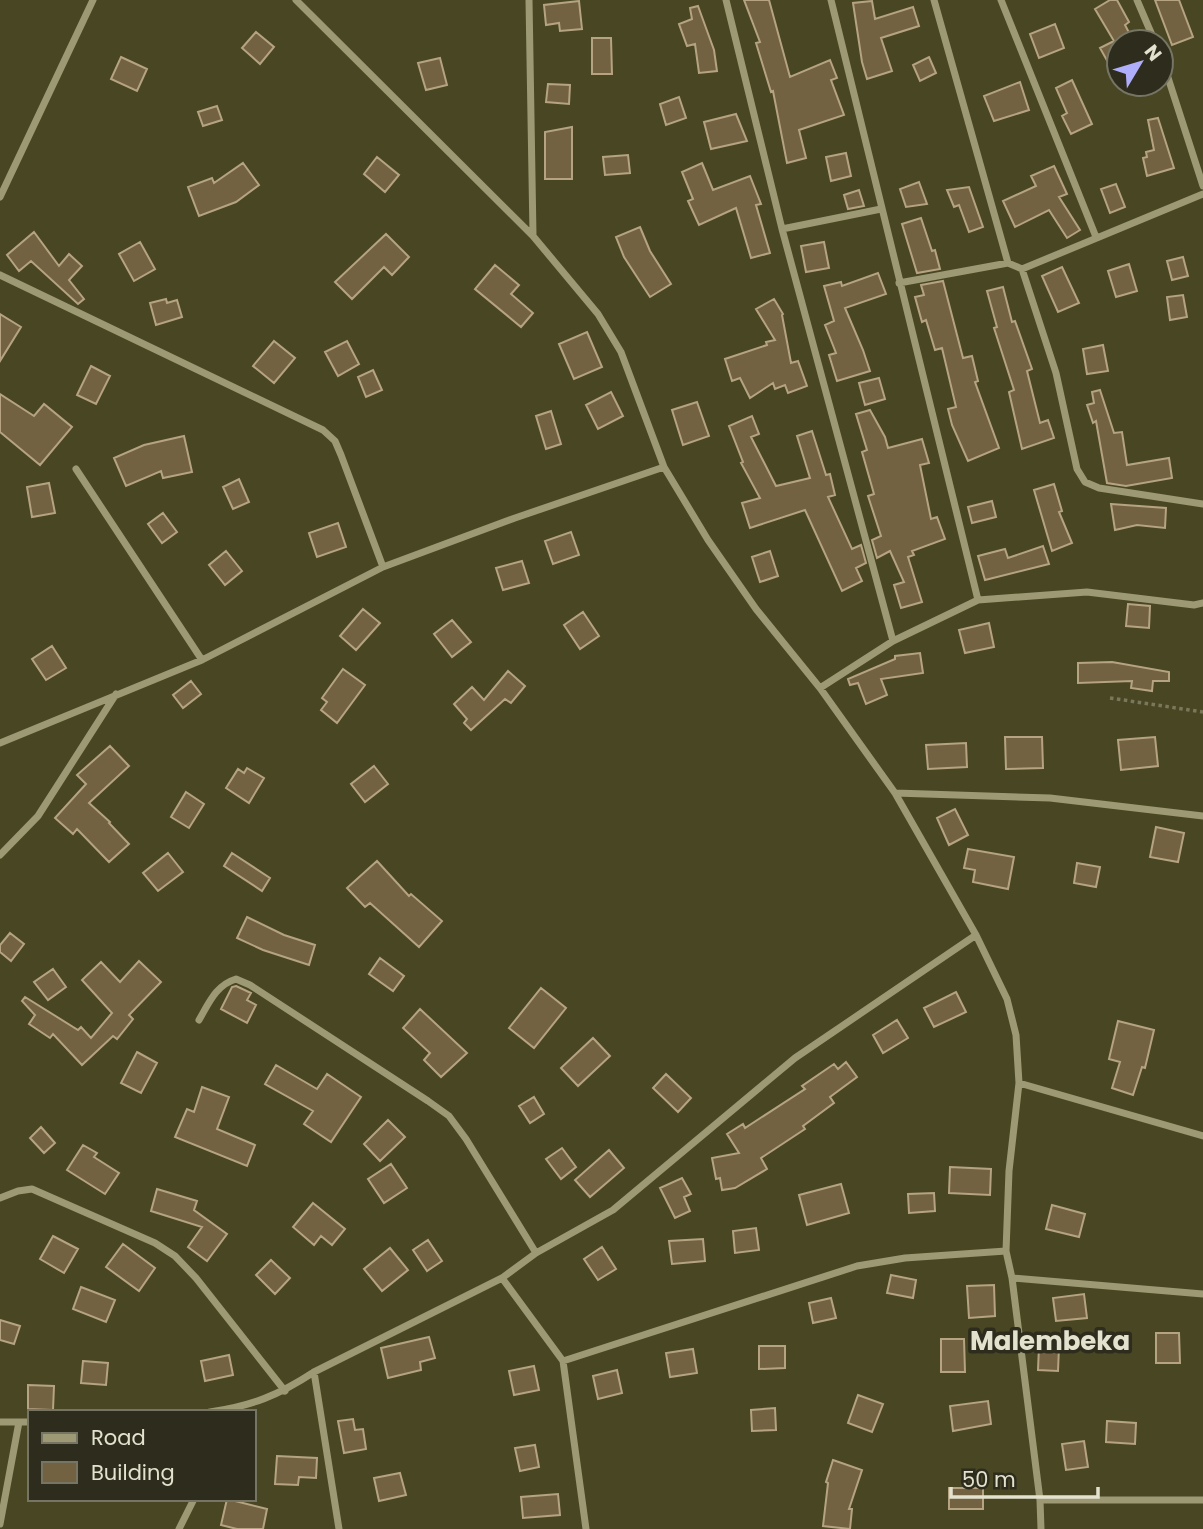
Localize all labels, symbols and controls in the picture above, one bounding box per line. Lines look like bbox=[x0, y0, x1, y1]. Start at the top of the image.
north arrow bbox=[1105, 28, 1175, 98]
text: N bbox=[1138, 39, 1168, 67]
district label: Malembeka bbox=[970, 1323, 1130, 1359]
legend bbox=[28, 1410, 256, 1501]
text: Road bbox=[91, 1423, 146, 1452]
scale bar bbox=[951, 1456, 1098, 1500]
text: Building bbox=[91, 1458, 175, 1487]
text: 50 m bbox=[962, 1465, 1016, 1494]

